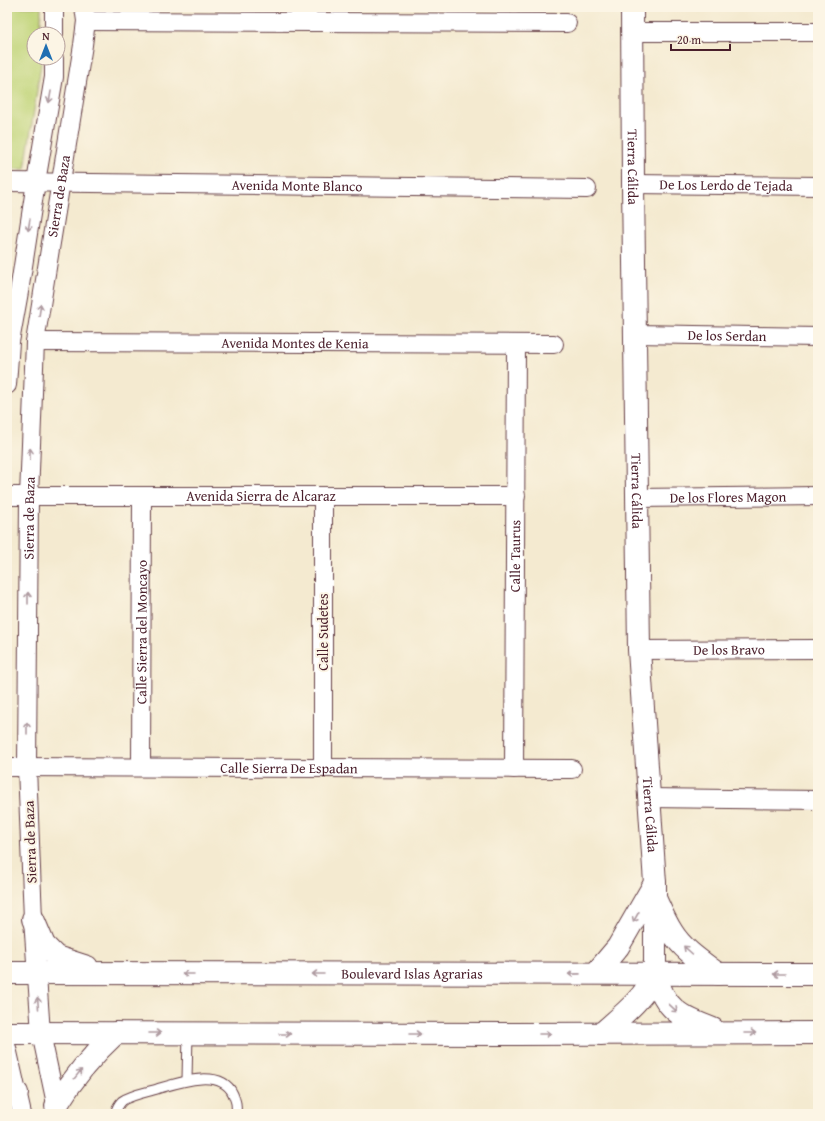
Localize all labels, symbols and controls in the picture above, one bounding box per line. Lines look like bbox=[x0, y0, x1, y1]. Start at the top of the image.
north arrow bbox=[26, 26, 66, 66]
scale bar bbox=[671, 26, 730, 52]
text: N bbox=[42, 28, 50, 44]
text: 20 m bbox=[677, 31, 701, 48]
one-way arrow bbox=[46, 90, 54, 103]
street label: Tierra Cálida bbox=[623, 129, 643, 205]
street label: Sierra de Baza bbox=[42, 153, 75, 239]
street label: De Los Lerdo de Tejada bbox=[659, 174, 793, 196]
street label: Avenida Monte Blanco bbox=[231, 175, 363, 196]
one-way arrow bbox=[25, 218, 33, 231]
one-way arrow bbox=[36, 304, 44, 317]
street label: De los Serdan bbox=[687, 325, 767, 346]
street label: Avenida Montes de Kenia bbox=[221, 333, 369, 353]
one-way arrow bbox=[27, 448, 34, 461]
street label: Tierra Cálida bbox=[626, 453, 647, 529]
street label: Sierra de Baza bbox=[19, 476, 40, 560]
street label: Avenida Sierra de Alcaraz bbox=[186, 486, 336, 506]
street label: De los Flores Magon bbox=[669, 486, 787, 508]
street label: Calle Taurus bbox=[505, 520, 525, 592]
street label: Calle Sierra del Moncayo bbox=[131, 560, 152, 704]
one-way arrow bbox=[24, 592, 32, 605]
street label: Calle Sudetes bbox=[313, 593, 333, 671]
street label: De los Bravo bbox=[693, 639, 765, 660]
one-way arrow bbox=[23, 722, 31, 735]
street label: Calle Sierra De Espadan bbox=[220, 758, 358, 778]
street label: Tierra Cálida bbox=[638, 776, 663, 853]
street label: Sierra de Baza bbox=[19, 800, 41, 884]
one-way arrow bbox=[631, 911, 639, 923]
one-way arrow bbox=[683, 946, 693, 955]
street label: Boulevard Islas Agrarias bbox=[341, 963, 483, 984]
one-way arrow bbox=[182, 970, 195, 978]
one-way arrow bbox=[312, 970, 325, 978]
one-way arrow bbox=[568, 970, 581, 978]
one-way arrow bbox=[773, 970, 786, 978]
one-way arrow bbox=[35, 997, 42, 1010]
one-way arrow bbox=[668, 1003, 678, 1012]
one-way arrow bbox=[148, 1029, 161, 1037]
one-way arrow bbox=[743, 1029, 756, 1037]
one-way arrow bbox=[278, 1030, 291, 1038]
one-way arrow bbox=[408, 1030, 421, 1038]
one-way arrow bbox=[538, 1030, 551, 1038]
one-way arrow bbox=[74, 1068, 83, 1079]

